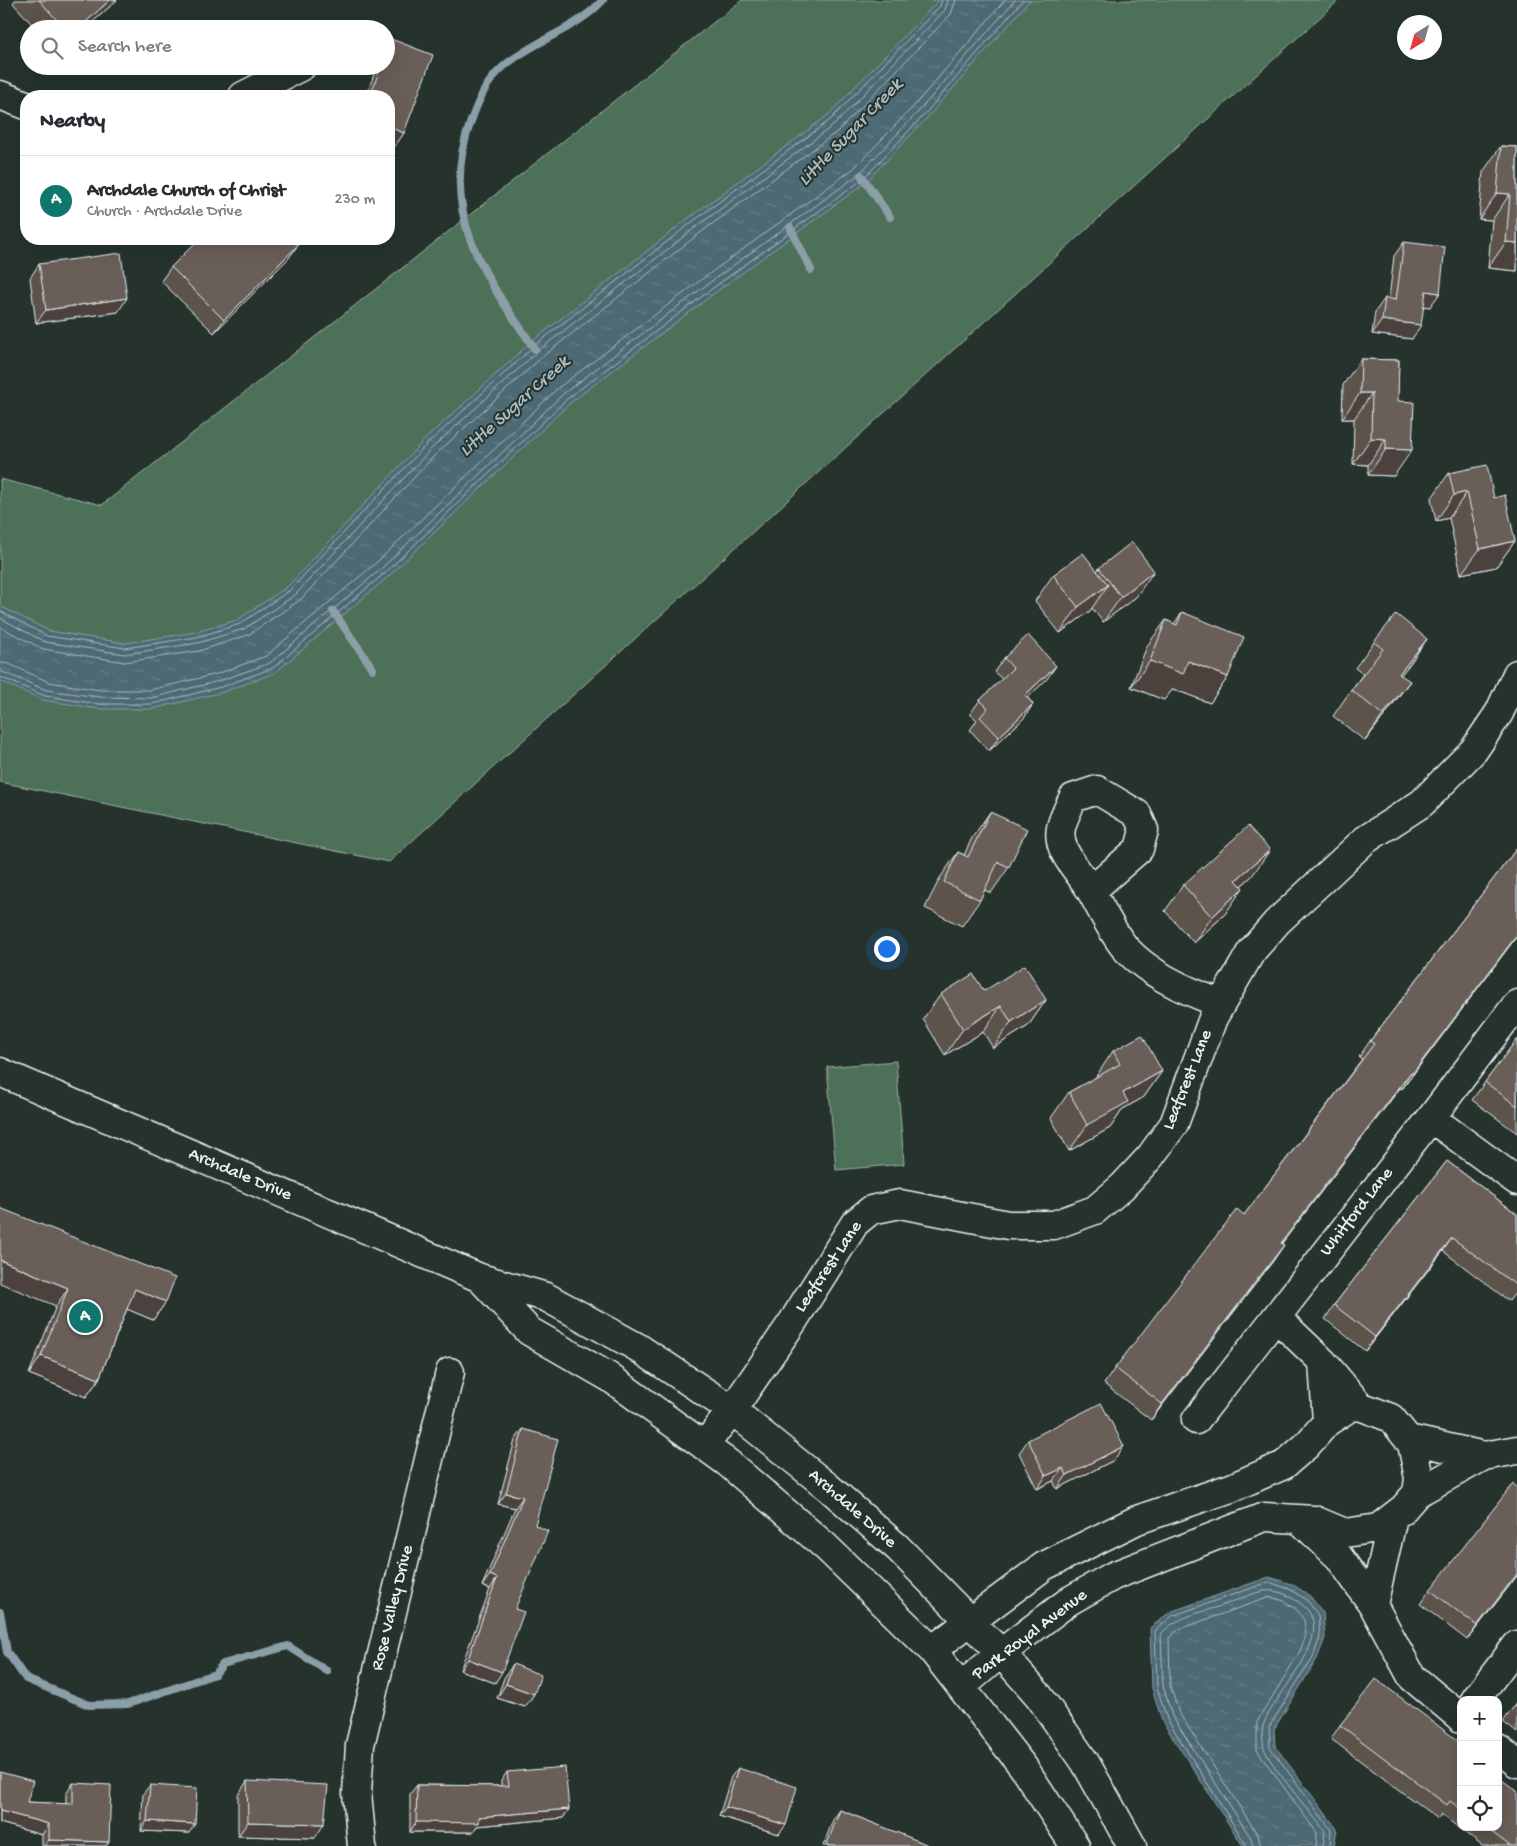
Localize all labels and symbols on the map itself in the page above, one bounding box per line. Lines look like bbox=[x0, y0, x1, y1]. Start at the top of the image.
north arrow bbox=[1397, 15, 1442, 60]
water label: Little Sugar Creek bbox=[794, 73, 909, 192]
water label: Little Sugar Creek bbox=[455, 350, 576, 463]
your location bbox=[874, 936, 900, 962]
street label: Leafcrest Lane bbox=[1158, 1026, 1218, 1133]
street label: Archdale Drive bbox=[185, 1144, 295, 1206]
street label: Whitford Lane bbox=[1316, 1163, 1399, 1260]
street label: Leafcrest Lane bbox=[791, 1217, 868, 1317]
pin: A bbox=[69, 1298, 101, 1336]
street label: Archdale Drive bbox=[804, 1465, 901, 1553]
street label: Rose Valley Drive bbox=[367, 1542, 419, 1673]
street label: Park Royal Avenue bbox=[968, 1584, 1092, 1686]

